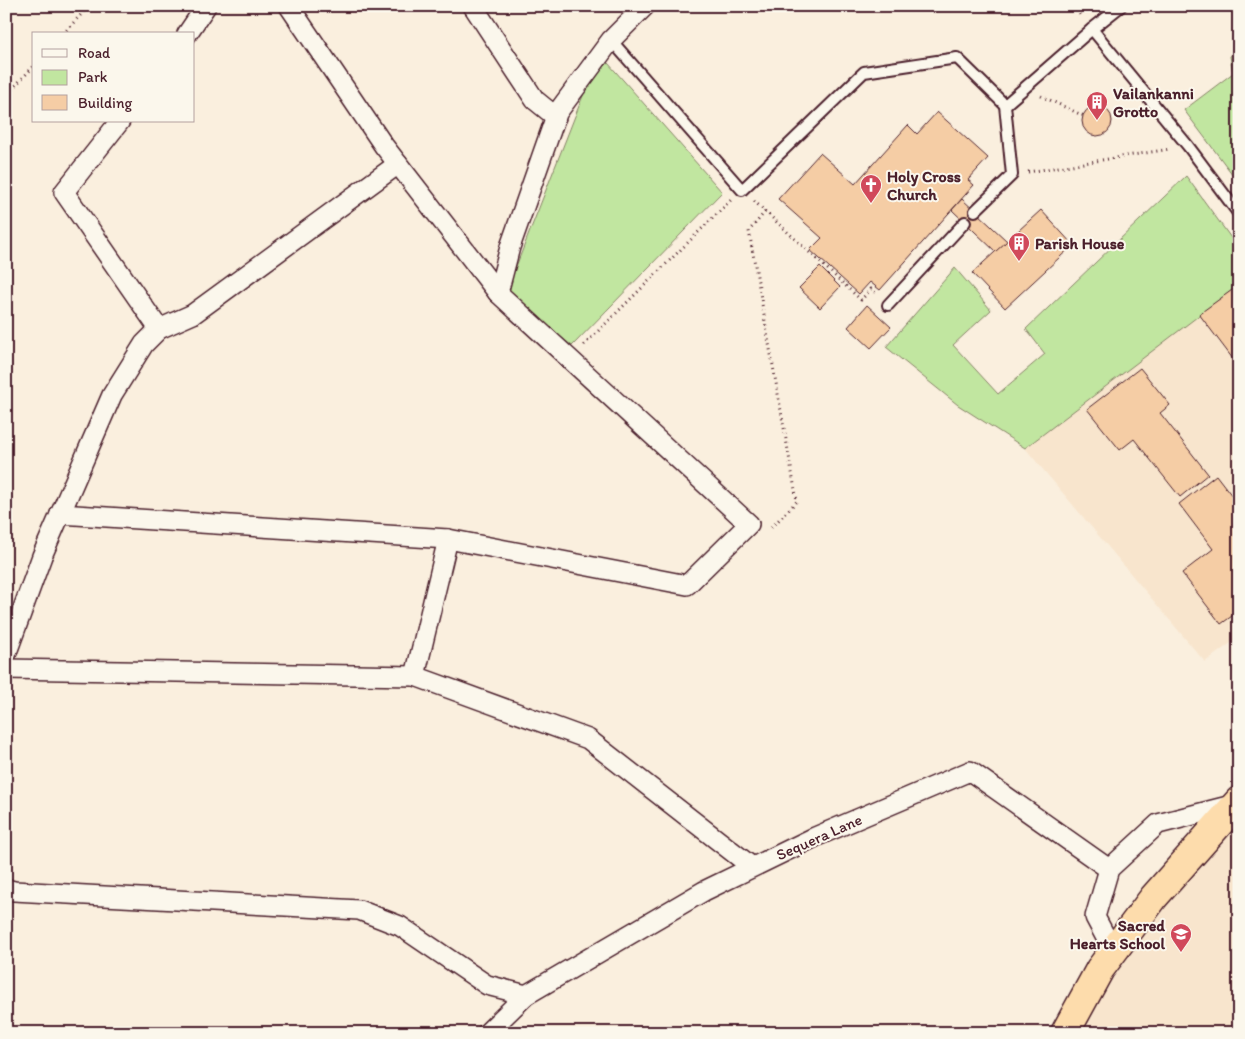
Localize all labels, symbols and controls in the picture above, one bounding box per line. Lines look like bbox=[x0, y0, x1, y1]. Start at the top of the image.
legend bbox=[32, 32, 195, 122]
text: Road bbox=[78, 44, 111, 62]
text: Park bbox=[78, 68, 108, 86]
place label: Vailankanni Grotto bbox=[1113, 84, 1194, 121]
building icon: Vailankanni Grotto bbox=[1085, 90, 1109, 121]
text: Building bbox=[78, 94, 132, 112]
place label: Holy Cross Church bbox=[887, 167, 961, 204]
church icon: Holy Cross Church bbox=[859, 173, 883, 204]
building icon: Parish House bbox=[1007, 231, 1031, 262]
place label: Parish House bbox=[1035, 234, 1125, 253]
street label: Sequera Lane bbox=[773, 810, 865, 864]
place label: Sacred Hearts School bbox=[1070, 916, 1165, 953]
school or university icon: Sacred Hearts School bbox=[1169, 922, 1193, 953]

